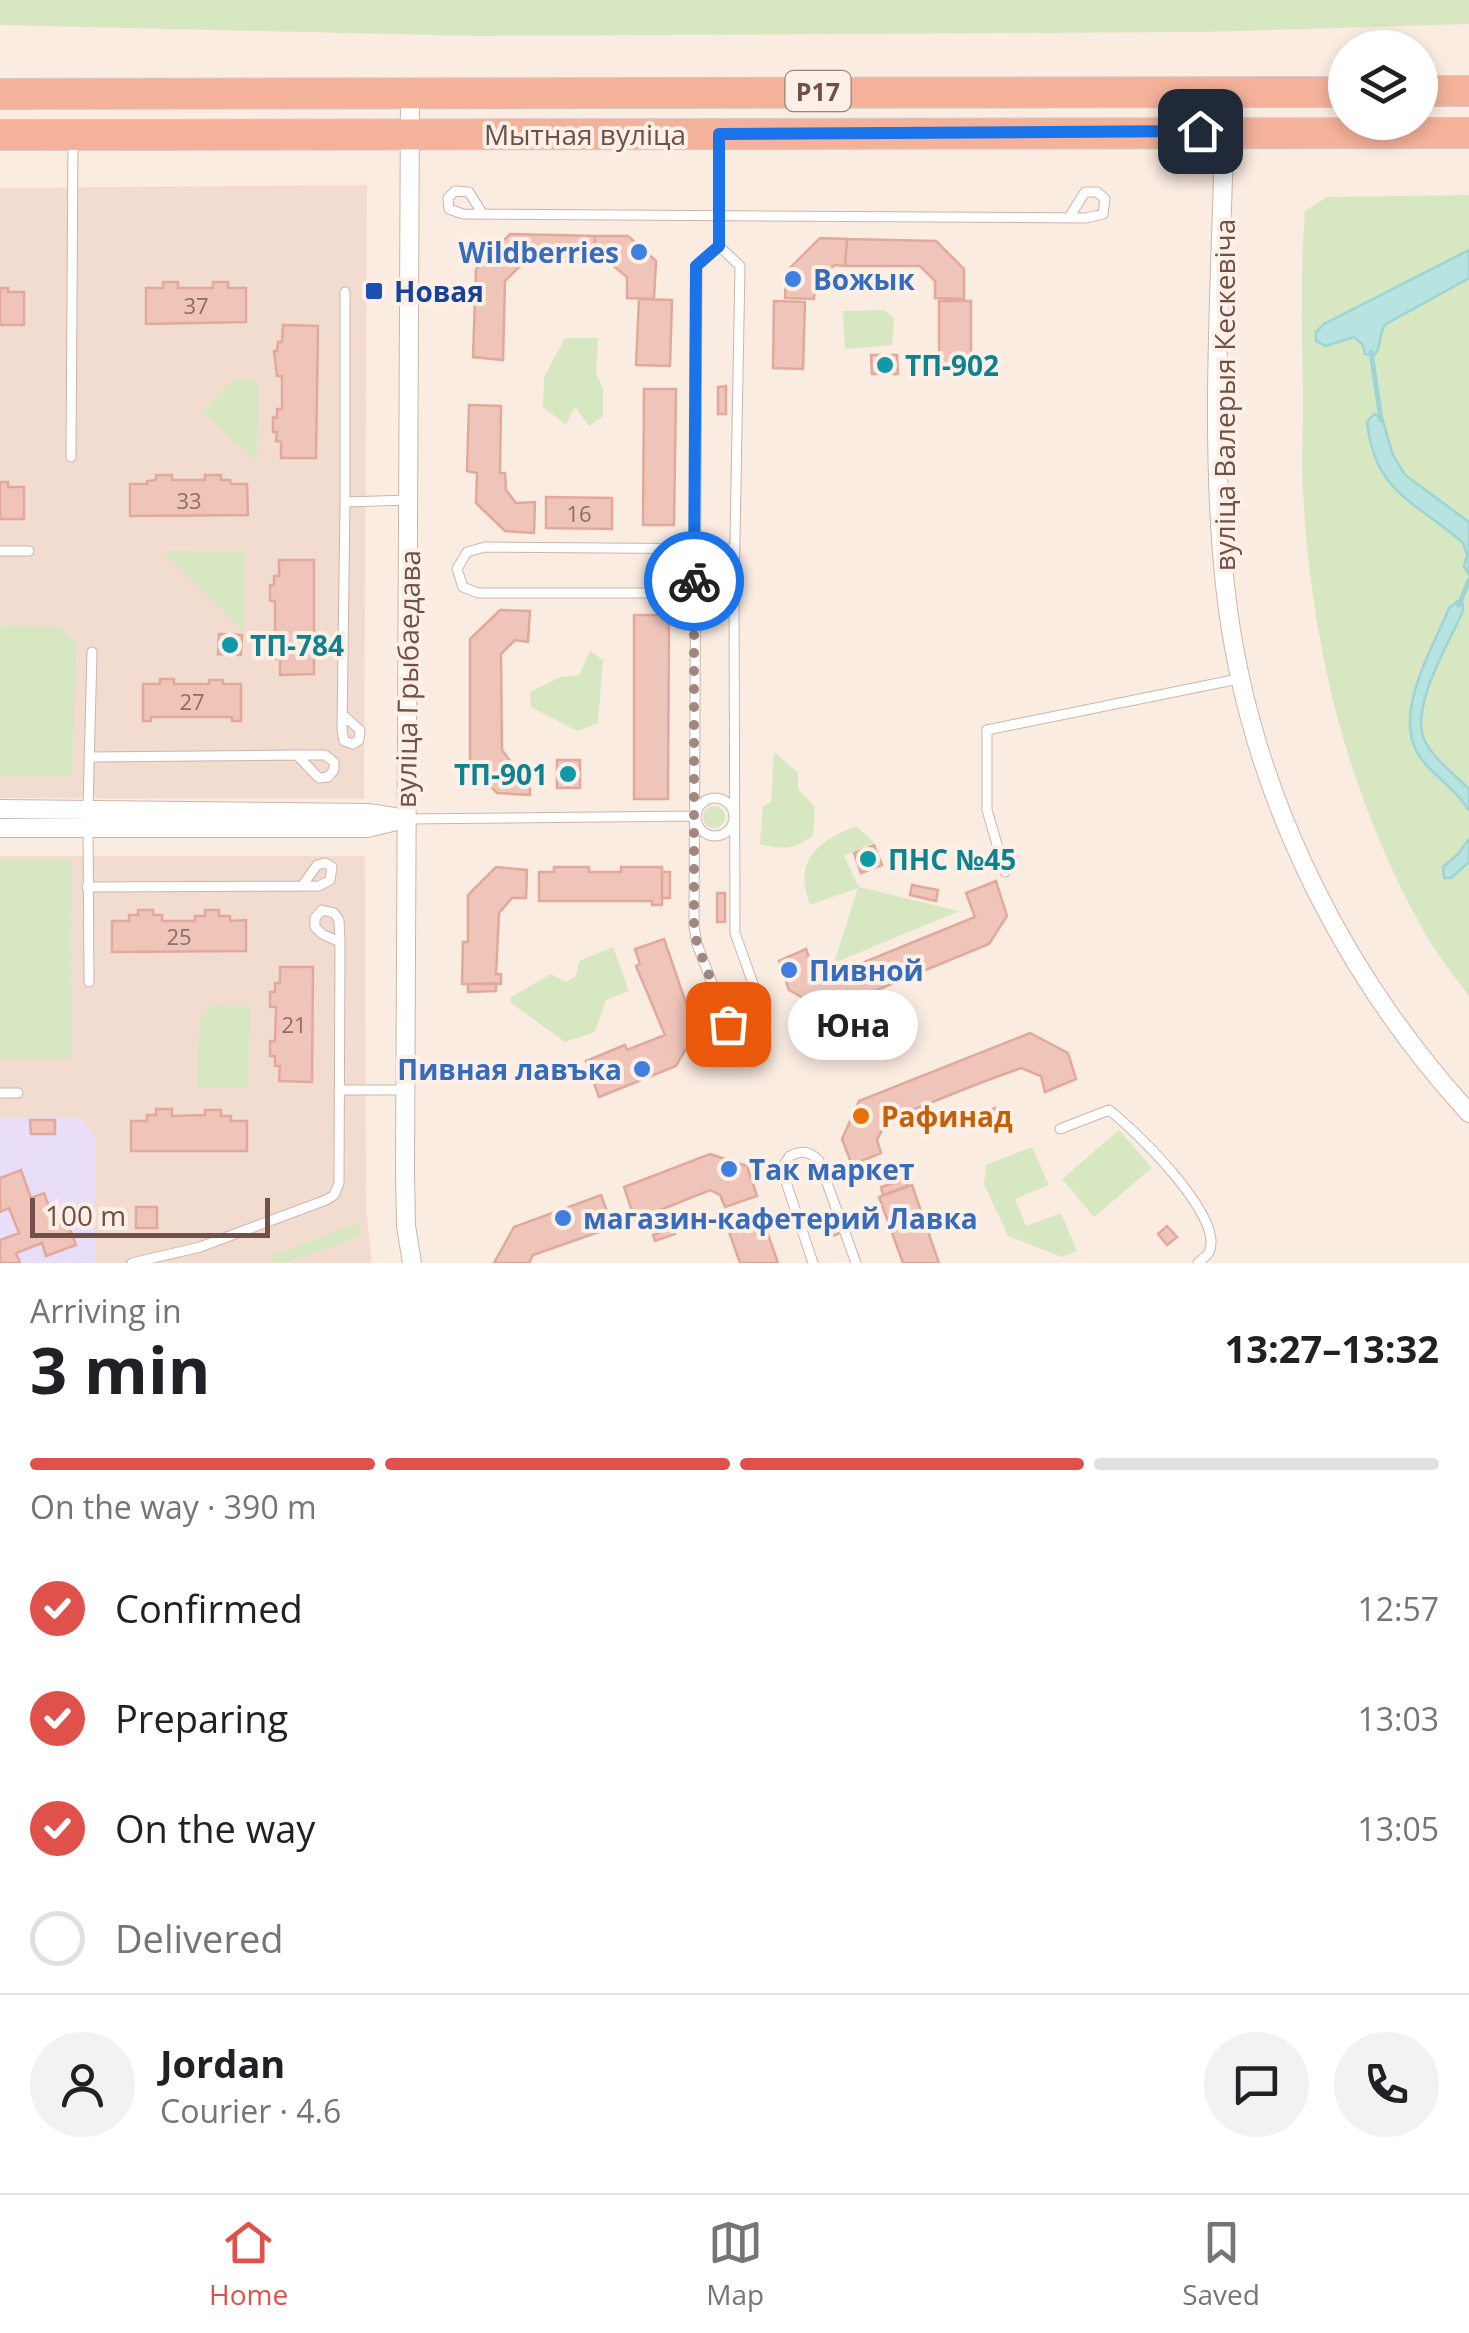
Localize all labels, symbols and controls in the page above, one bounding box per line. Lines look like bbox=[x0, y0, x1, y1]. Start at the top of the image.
map controls bbox=[1328, 30, 1438, 140]
button: layers bbox=[1328, 30, 1438, 140]
road number: Р17 bbox=[786, 71, 850, 111]
pin bbox=[1158, 89, 1243, 174]
icon: home bbox=[1173, 104, 1228, 159]
street label: Мытная вуліца bbox=[484, 115, 686, 153]
street label: вуліца Валерыя Кескевіча bbox=[1205, 219, 1243, 571]
place label: Wildberries bbox=[458, 233, 619, 271]
marker: Wildberries bbox=[628, 241, 650, 263]
place label: Вожык bbox=[813, 260, 915, 298]
marker: Вожык bbox=[782, 268, 804, 290]
place label: Новая bbox=[394, 272, 484, 310]
marker: Новая bbox=[363, 280, 385, 302]
house number: 37 bbox=[183, 290, 209, 320]
place label: ТП-902 bbox=[905, 346, 999, 384]
marker: ТП-902 bbox=[874, 354, 896, 376]
house number: 33 bbox=[176, 485, 202, 515]
house number: 16 bbox=[566, 498, 592, 528]
courier bbox=[644, 531, 744, 631]
street label: вуліца Грыбаедава bbox=[386, 550, 428, 808]
icon: bike bbox=[667, 554, 722, 609]
place label: ТП-784 bbox=[250, 626, 344, 664]
marker: ТП-784 bbox=[219, 634, 241, 656]
house number: 27 bbox=[179, 686, 205, 716]
place label: ТП-901 bbox=[454, 755, 548, 793]
marker: ТП-901 bbox=[557, 763, 579, 785]
place label: ПНС №45 bbox=[888, 840, 1016, 878]
marker: ПНС №45 bbox=[857, 848, 879, 870]
house number: 25 bbox=[166, 921, 192, 951]
place label: Пивной bbox=[809, 951, 924, 989]
marker: Пивной bbox=[778, 959, 800, 981]
pin bbox=[686, 982, 771, 1067]
callout: Юна bbox=[788, 989, 918, 1059]
icon: bag bbox=[701, 997, 756, 1052]
text: Юна bbox=[816, 1003, 890, 1046]
house number: 21 bbox=[281, 1009, 307, 1039]
place label: Пивная лавъка bbox=[397, 1050, 622, 1088]
marker: Пивная лавъка bbox=[631, 1058, 653, 1080]
place label: Рафинад bbox=[881, 1097, 1013, 1135]
marker: Рафинад bbox=[850, 1105, 872, 1127]
place label: Так маркет bbox=[749, 1150, 914, 1188]
marker: Так маркет bbox=[718, 1158, 740, 1180]
scale bar bbox=[30, 1193, 270, 1238]
text: 100 m bbox=[45, 1196, 126, 1234]
place label: магазин-кафетерий Лавка bbox=[583, 1199, 978, 1237]
marker: магазин-кафетерий Лавка bbox=[552, 1207, 574, 1229]
text: Arriving in bbox=[30, 1289, 182, 1332]
text: 13:27–13:32 bbox=[1225, 1322, 1439, 1374]
text: 3 min bbox=[30, 1325, 210, 1413]
text: On the way · 390 m bbox=[30, 1485, 317, 1528]
icon: check bbox=[30, 1581, 85, 1636]
text: Confirmed bbox=[115, 1582, 303, 1634]
text: 12:57 bbox=[1357, 1587, 1439, 1630]
icon: check bbox=[30, 1691, 85, 1746]
text: Preparing bbox=[115, 1692, 288, 1744]
text: 13:03 bbox=[1357, 1697, 1439, 1740]
icon: check bbox=[30, 1801, 85, 1856]
text: On the way bbox=[115, 1802, 315, 1854]
text: 13:05 bbox=[1357, 1807, 1439, 1850]
text: Delivered bbox=[115, 1912, 284, 1964]
button: person bbox=[30, 2032, 135, 2137]
button: chat bbox=[1204, 2032, 1309, 2137]
button: phone bbox=[1334, 2032, 1439, 2137]
text: Jordan bbox=[160, 2037, 285, 2089]
text: Courier · 4.6 bbox=[160, 2089, 341, 2132]
tab: Home bbox=[209, 2215, 288, 2313]
tab: Map bbox=[706, 2215, 764, 2313]
tab: Saved bbox=[1182, 2215, 1260, 2313]

